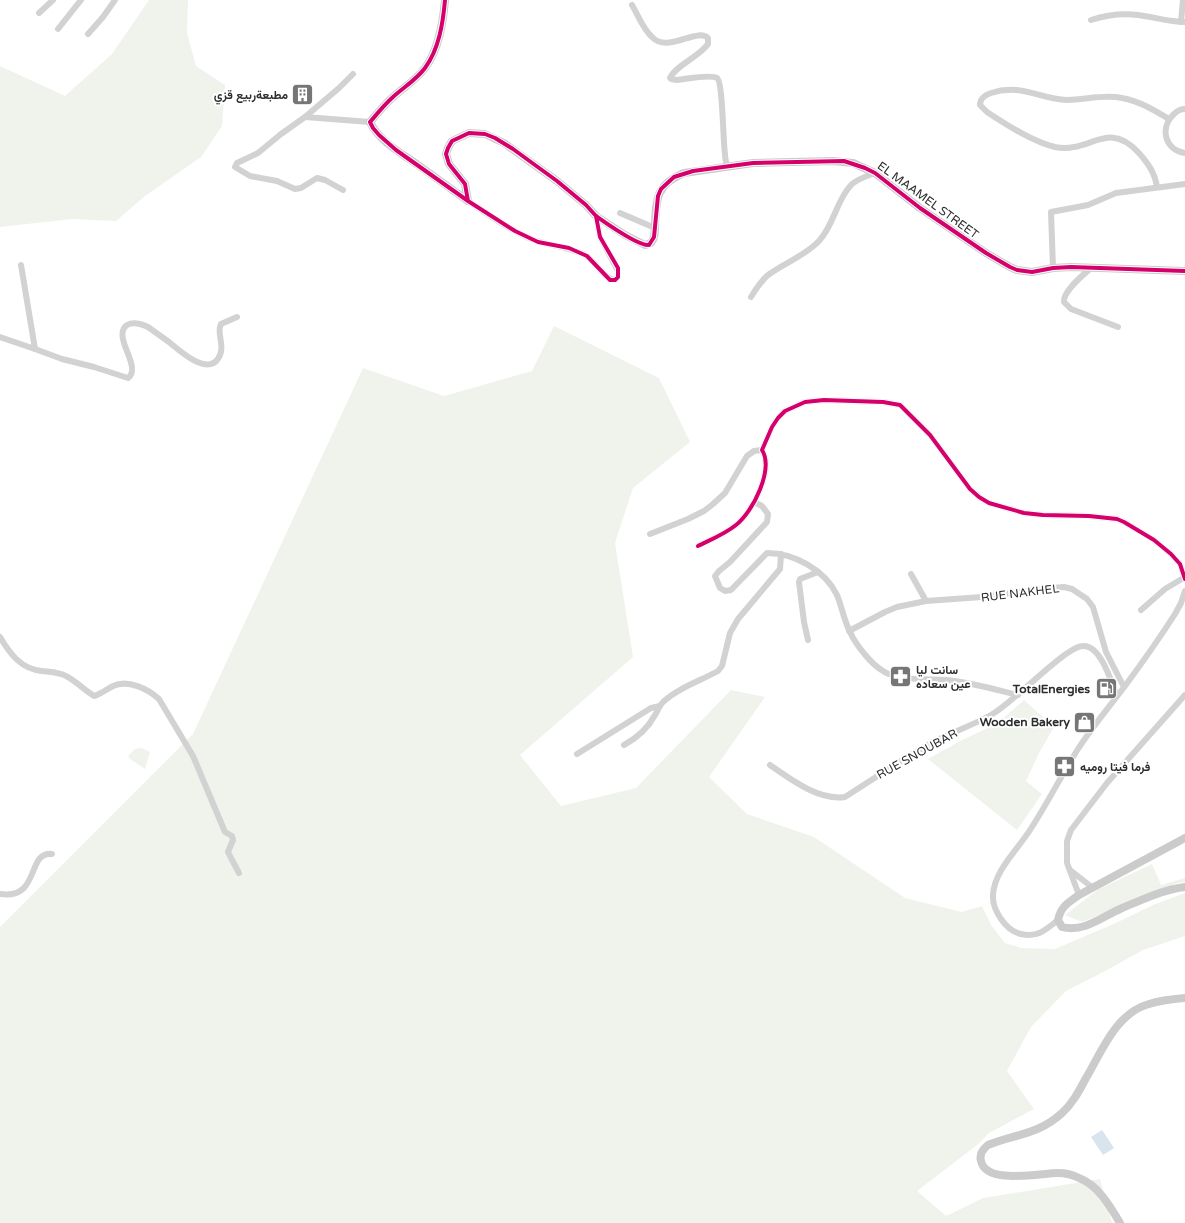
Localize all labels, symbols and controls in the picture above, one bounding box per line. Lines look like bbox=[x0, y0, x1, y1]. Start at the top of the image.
building icon: مطبعةربيع قزي bbox=[290, 82, 316, 108]
place label: مطبعةربيع قزي bbox=[214, 88, 288, 105]
street label: EL MAAMEL STREET bbox=[875, 159, 982, 242]
street label: RUE NAKHEL bbox=[980, 581, 1060, 605]
place label: سانت ليا عين سعاده bbox=[916, 663, 971, 691]
pharmacy icon: سانت ليا عين سعاده bbox=[888, 664, 914, 690]
fuel station icon: TotalEnergies bbox=[1093, 676, 1119, 702]
place label: TotalEnergies bbox=[1012, 682, 1090, 697]
shop icon: Wooden Bakery bbox=[1072, 709, 1098, 735]
place label: Wooden Bakery bbox=[980, 715, 1071, 730]
street label: RUE SNOUBAR bbox=[874, 726, 960, 782]
pharmacy icon: فرما فيتا روميه bbox=[1052, 754, 1078, 780]
place label: فرما فيتا روميه bbox=[1080, 760, 1151, 775]

